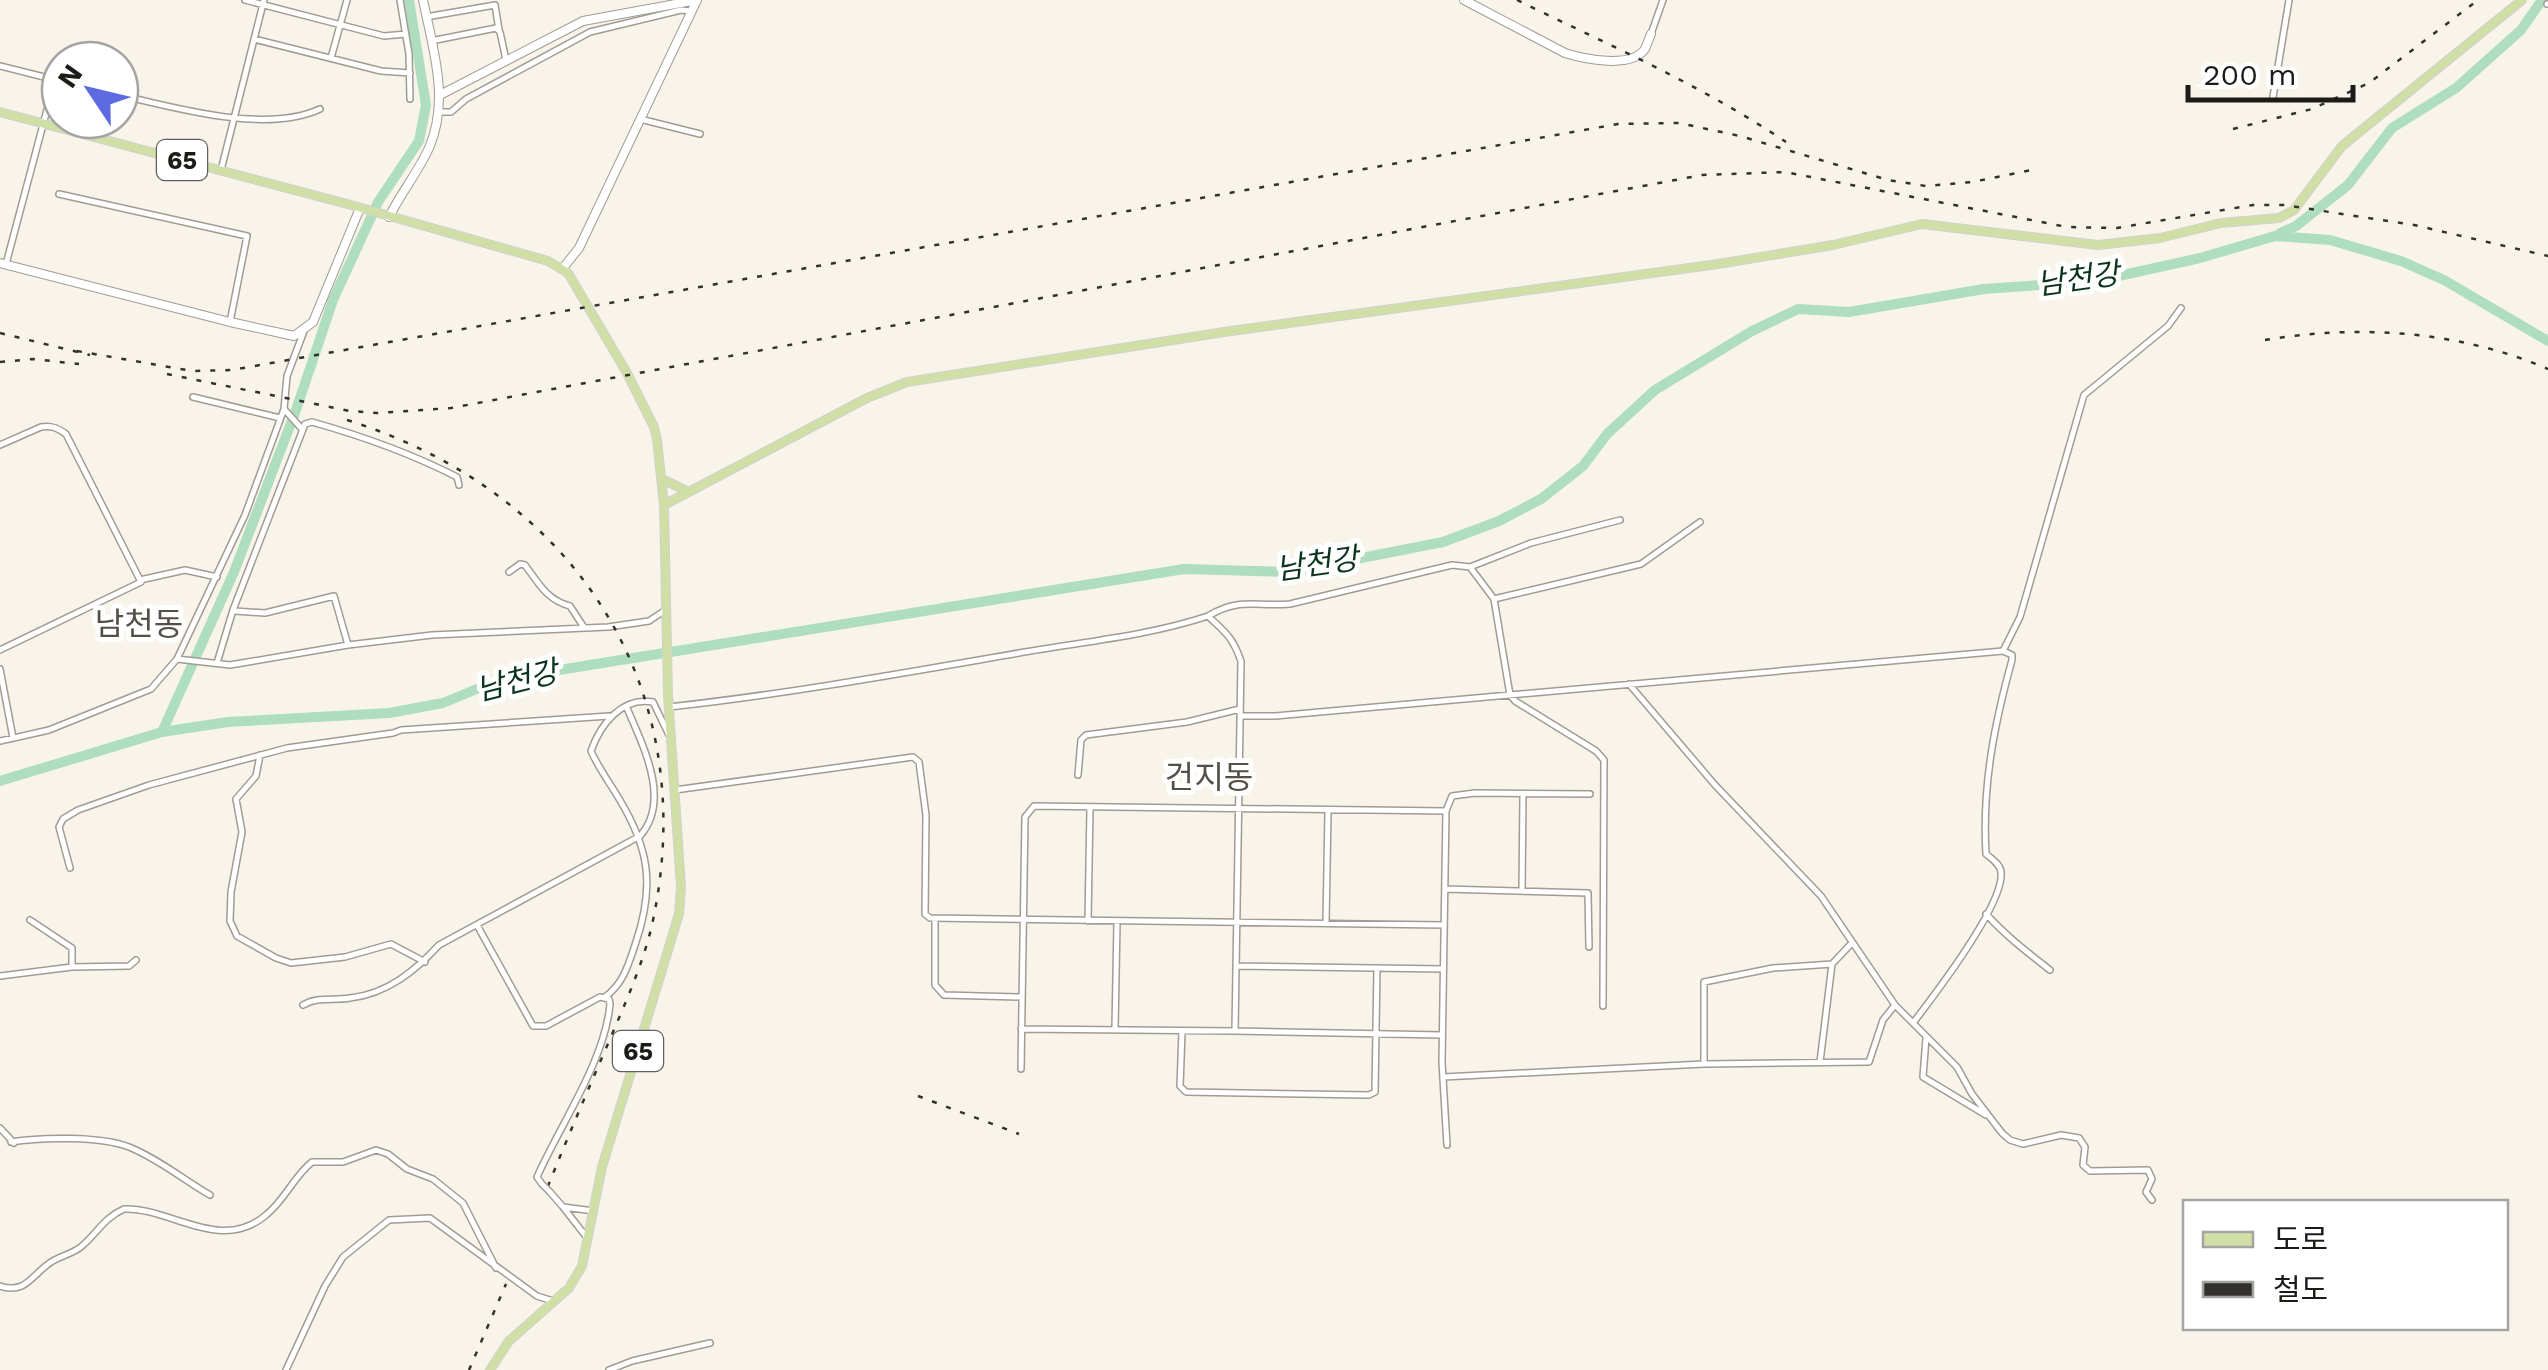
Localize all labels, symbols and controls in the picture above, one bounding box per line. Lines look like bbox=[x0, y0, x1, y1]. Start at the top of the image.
north arrow bbox=[40, 40, 140, 140]
scale bar bbox=[2188, 40, 2353, 102]
text: 200 m bbox=[2203, 57, 2297, 92]
text: N bbox=[50, 58, 89, 94]
road number: 65 bbox=[157, 140, 207, 180]
water label: 남천강 bbox=[2034, 255, 2125, 302]
water label: 남천강 bbox=[1273, 540, 1364, 587]
district label: 남천동 bbox=[95, 605, 183, 643]
water label: 남천강 bbox=[472, 653, 565, 708]
district label: 건지동 bbox=[1165, 758, 1253, 796]
road number: 65 bbox=[613, 1031, 663, 1071]
legend bbox=[2183, 1200, 2508, 1330]
text: 도로 bbox=[2273, 1222, 2328, 1257]
text: 철도 bbox=[2273, 1272, 2328, 1307]

